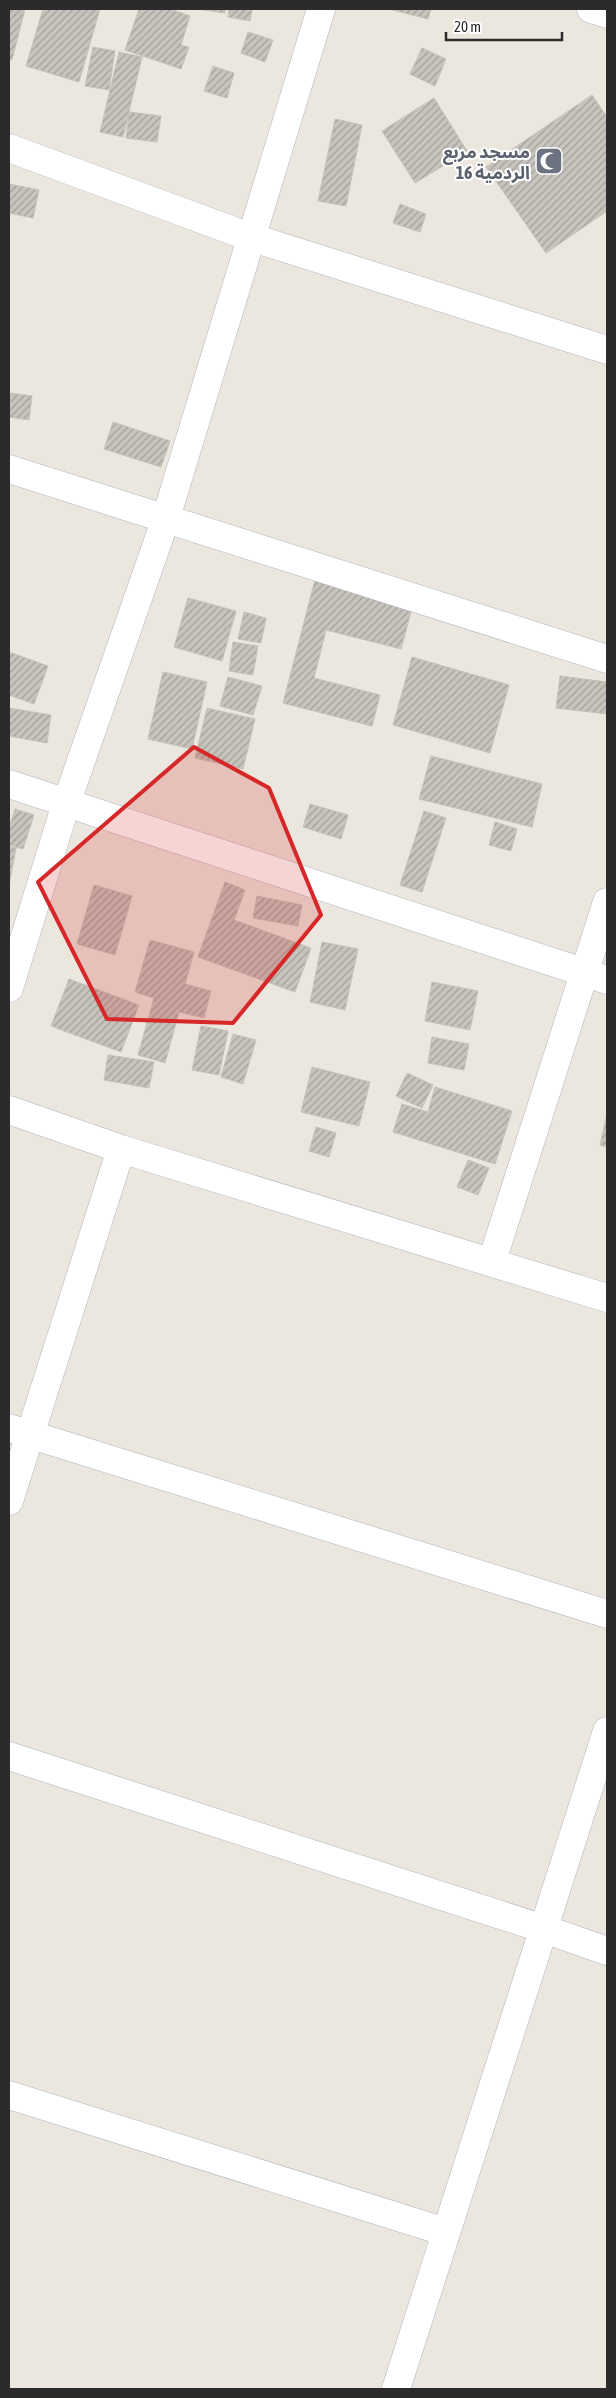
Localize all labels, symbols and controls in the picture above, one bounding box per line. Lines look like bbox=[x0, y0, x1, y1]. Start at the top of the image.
scale bar bbox=[446, 10, 562, 42]
text: 20 m bbox=[454, 18, 481, 35]
place label: مسجد مربع 16 الردمية bbox=[443, 141, 530, 184]
mosque icon: مسجد مربع 16 الردمية bbox=[534, 146, 564, 176]

